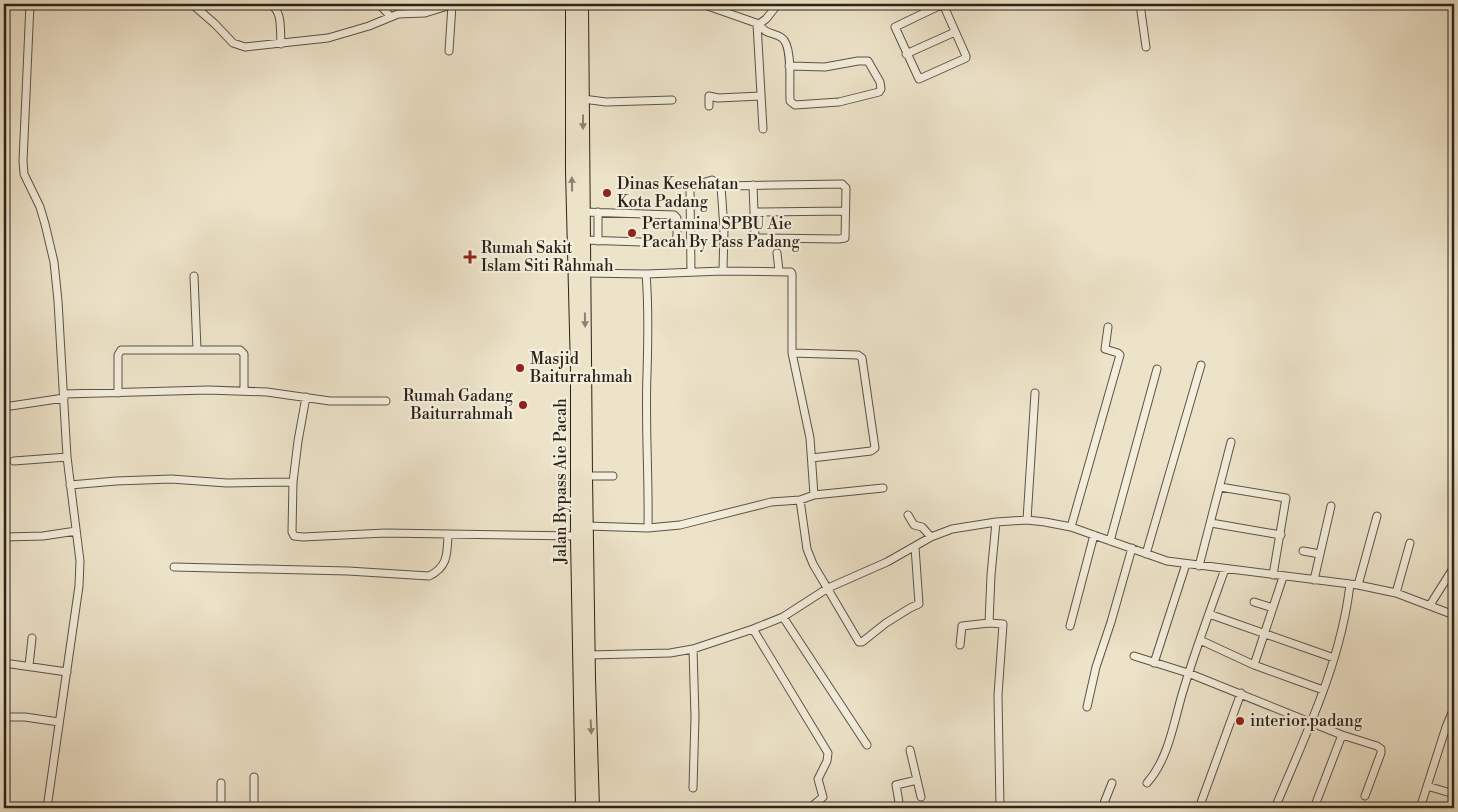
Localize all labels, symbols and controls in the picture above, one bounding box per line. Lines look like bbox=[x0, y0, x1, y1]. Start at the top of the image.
one-way arrow bbox=[579, 115, 587, 131]
place label: Dinas Kesehatan Kota Padang bbox=[617, 174, 739, 212]
one-way arrow bbox=[568, 175, 576, 191]
marker: Dinas Kesehatan Kota Padang bbox=[601, 187, 613, 199]
place label: Pertamina SPBU Aie Pacah By Pass Padang bbox=[642, 214, 801, 252]
marker: Pertamina SPBU Aie Pacah By Pass Padang bbox=[626, 227, 638, 239]
place label: Rumah Sakit Islam Siti Rahmah bbox=[481, 238, 614, 276]
marker: Rumah Sakit Islam Siti Rahmah bbox=[463, 250, 477, 264]
one-way arrow bbox=[581, 312, 589, 328]
place label: Masjid Baiturrahmah bbox=[529, 349, 633, 387]
marker: Masjid Baiturrahmah bbox=[514, 362, 526, 374]
place label: Rumah Gadang Baiturrahmah bbox=[403, 386, 514, 424]
street label: Jalan Bypass Aie Pacah bbox=[551, 398, 571, 565]
marker: Rumah Gadang Baiturrahmah bbox=[517, 399, 529, 411]
place label: interior.padang bbox=[1250, 711, 1363, 731]
marker: interior.padang bbox=[1234, 715, 1246, 727]
one-way arrow bbox=[587, 720, 595, 736]

